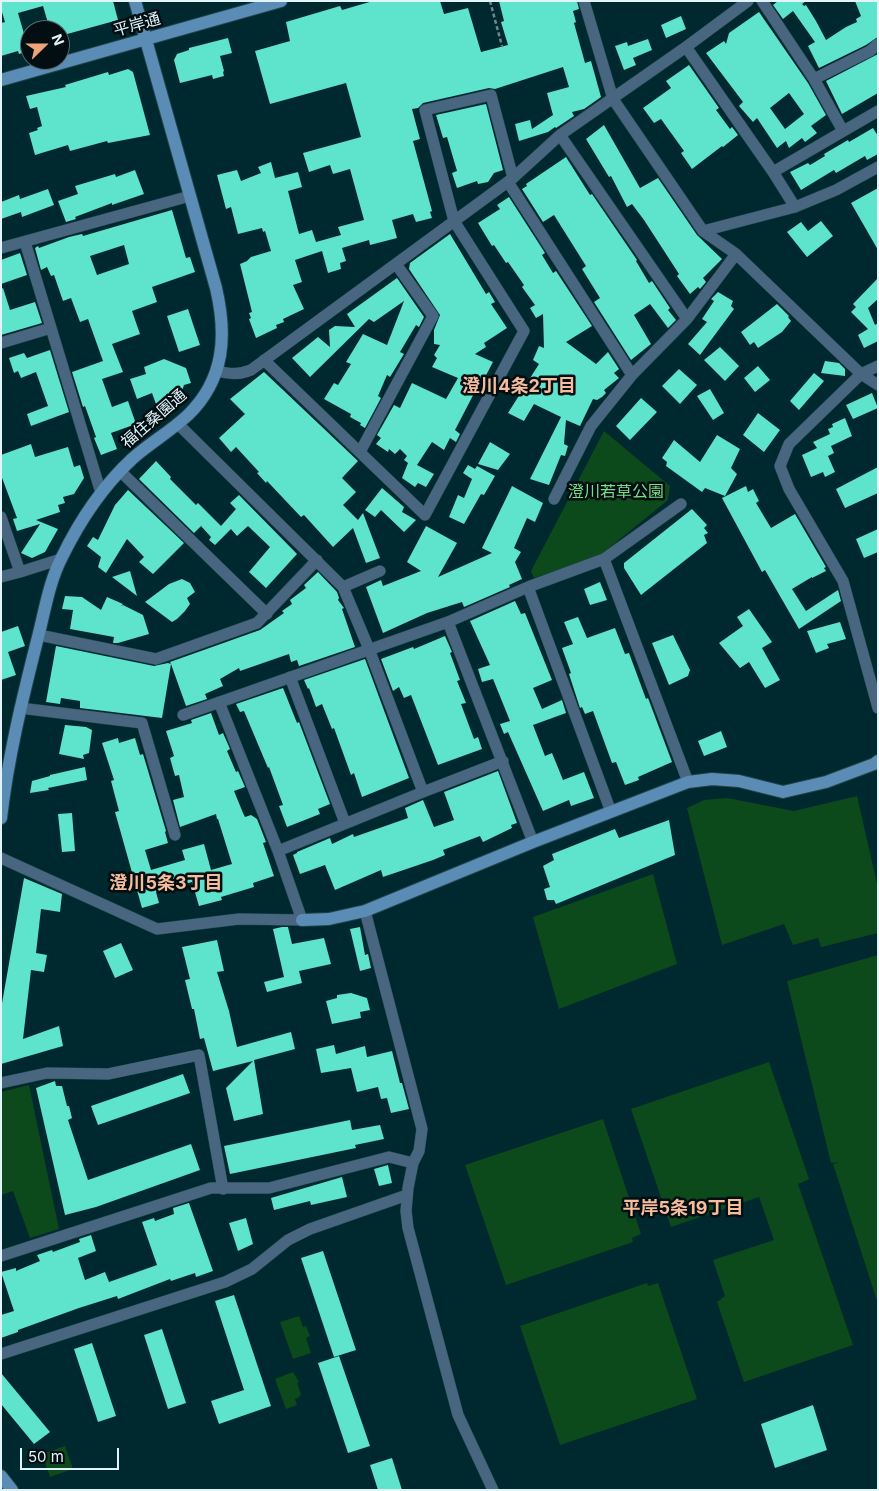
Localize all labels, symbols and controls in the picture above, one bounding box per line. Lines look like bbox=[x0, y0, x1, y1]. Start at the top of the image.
street label: 平岸通 bbox=[111, 9, 163, 41]
north arrow bbox=[20, 20, 70, 70]
text: N bbox=[49, 31, 68, 48]
district label: 澄川4条2丁目 bbox=[462, 376, 576, 398]
street label: 福住桑園通 bbox=[118, 386, 190, 452]
park label: 澄川若草公園 bbox=[568, 482, 664, 502]
district label: 澄川5条3丁目 bbox=[109, 873, 223, 895]
district label: 平岸5条19丁目 bbox=[623, 1198, 743, 1220]
scale bar bbox=[22, 1438, 121, 1470]
text: 50 m bbox=[28, 1447, 64, 1466]

